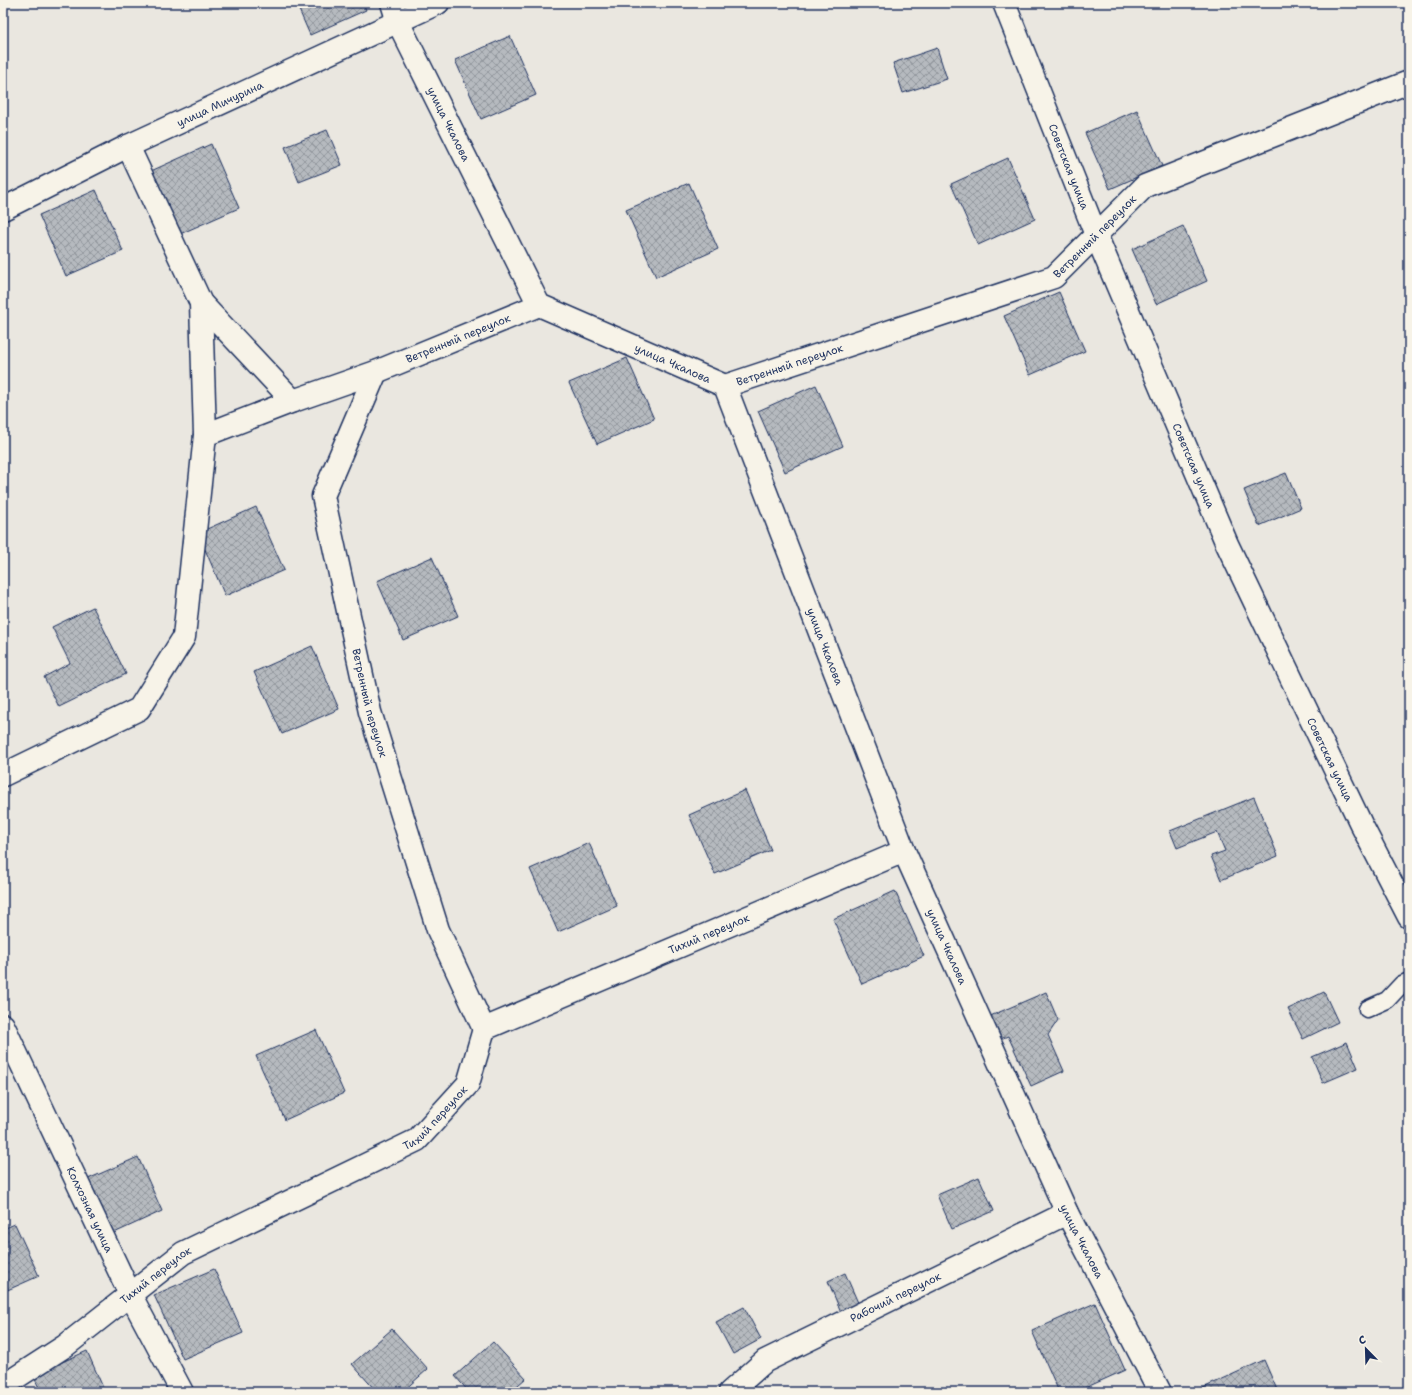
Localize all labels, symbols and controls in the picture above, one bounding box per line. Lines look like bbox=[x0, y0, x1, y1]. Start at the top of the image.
street label: улица Мичурина bbox=[174, 78, 266, 131]
street label: улица Чкалова bbox=[424, 84, 473, 164]
street label: Советская улица bbox=[1045, 122, 1092, 212]
street label: Ветренный переулок bbox=[1050, 192, 1140, 282]
street label: Ветренный переулок bbox=[404, 311, 513, 367]
street label: Ветренный переулок bbox=[734, 340, 845, 390]
street label: улица Чкалова bbox=[632, 341, 713, 387]
street label: Советская улица bbox=[1169, 421, 1218, 511]
street label: улица Чкалова bbox=[803, 606, 846, 687]
street label: Ветренный переулок bbox=[348, 647, 391, 759]
street label: Советская улица bbox=[1303, 715, 1356, 804]
street label: улица Чкалова bbox=[923, 906, 970, 987]
street label: Тихий переулок bbox=[666, 910, 752, 958]
street label: Тихий переулок bbox=[400, 1082, 471, 1154]
street label: Колхозная улица bbox=[63, 1164, 116, 1255]
street label: улица Чкалова bbox=[1056, 1202, 1107, 1281]
street label: Тихий переулок bbox=[117, 1243, 194, 1308]
street label: Рабочий переулок bbox=[848, 1269, 944, 1326]
north arrow bbox=[1346, 1329, 1386, 1369]
text: С bbox=[1356, 1332, 1369, 1348]

